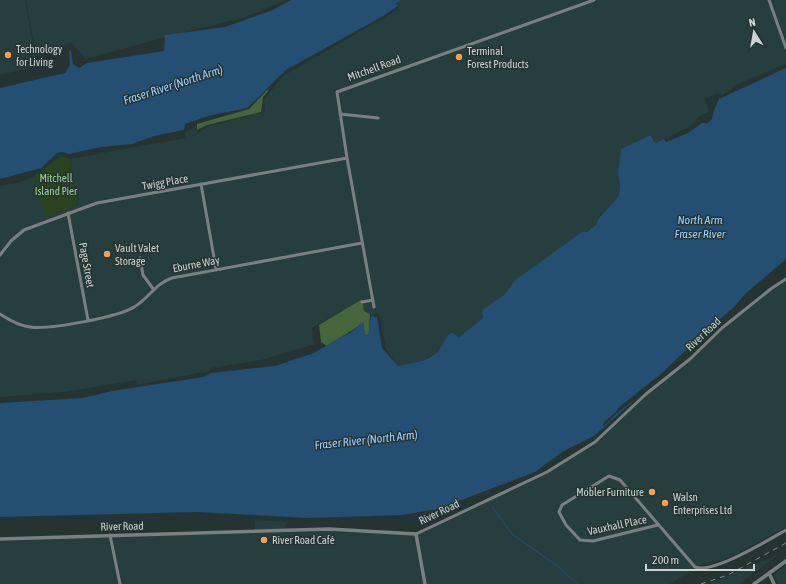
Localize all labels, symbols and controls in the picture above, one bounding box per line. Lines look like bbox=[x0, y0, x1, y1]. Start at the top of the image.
north arrow bbox=[734, 12, 774, 52]
text: N bbox=[748, 16, 756, 29]
place label: Technology for Living bbox=[16, 43, 63, 68]
place label: Terminal Forest Products bbox=[467, 45, 529, 70]
marker: Technology for Living bbox=[3, 50, 13, 60]
marker: Terminal Forest Products bbox=[454, 52, 464, 62]
street label: Mitchell Road bbox=[346, 53, 402, 83]
water label: Fraser River (North Arm) bbox=[122, 62, 224, 108]
park label: Mitchell Island Pier bbox=[35, 172, 78, 197]
street label: Twigg Place bbox=[141, 172, 189, 192]
water label: North Arm Fraser River bbox=[675, 213, 726, 241]
street label: Page Street bbox=[77, 242, 97, 288]
place label: Vault Valet Storage bbox=[115, 242, 159, 267]
marker: Vault Valet Storage bbox=[102, 249, 112, 259]
street label: Eburne Way bbox=[171, 253, 221, 274]
street label: River Road bbox=[683, 315, 723, 353]
water label: Fraser River (North Arm) bbox=[314, 428, 418, 452]
place label: Mobler Furniture bbox=[576, 486, 644, 498]
marker: Mobler Furniture bbox=[647, 487, 657, 497]
place label: Walsn Enterprises Ltd bbox=[673, 491, 732, 516]
street label: River Road bbox=[417, 497, 461, 527]
marker: Walsn Enterprises Ltd bbox=[660, 498, 670, 508]
street label: Vauxhall Place bbox=[586, 513, 648, 537]
street label: River Road bbox=[100, 520, 144, 532]
place label: River Road Café bbox=[272, 534, 335, 546]
marker: River Road Café bbox=[259, 535, 269, 545]
scale bar bbox=[646, 546, 754, 572]
text: 200 m bbox=[652, 553, 679, 567]

